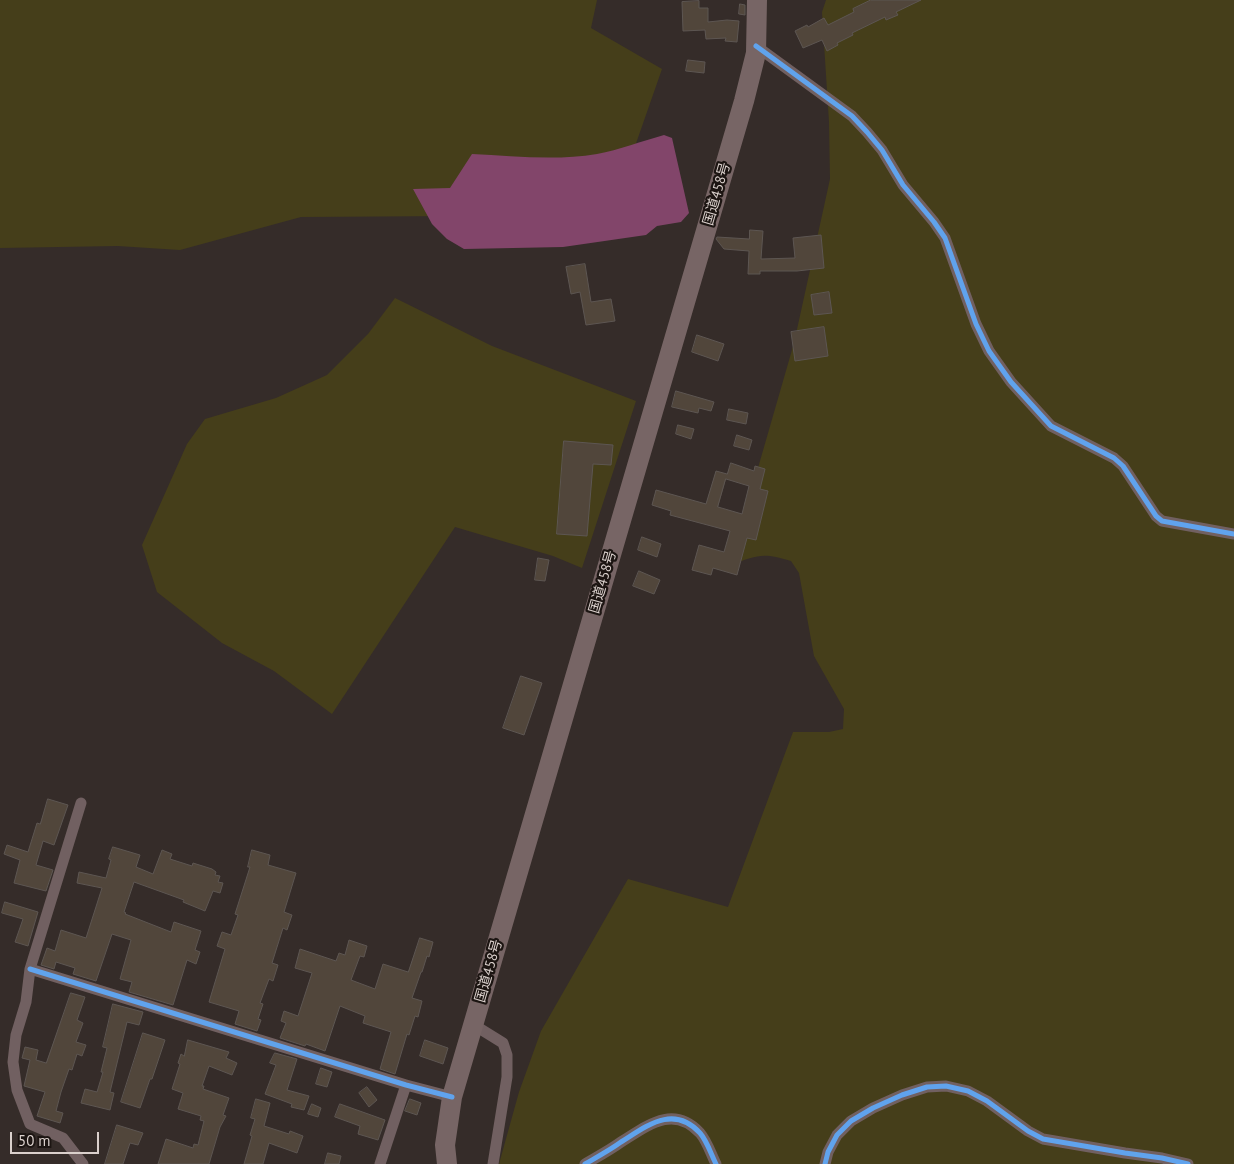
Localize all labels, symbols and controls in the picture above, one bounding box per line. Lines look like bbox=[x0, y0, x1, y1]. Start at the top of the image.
street label: 国道458号 bbox=[700, 160, 734, 228]
street label: 国道458号 bbox=[586, 548, 620, 616]
street label: 国道458号 bbox=[472, 937, 506, 1005]
scale bar bbox=[12, 1122, 101, 1154]
text: 50 m bbox=[18, 1131, 51, 1150]

